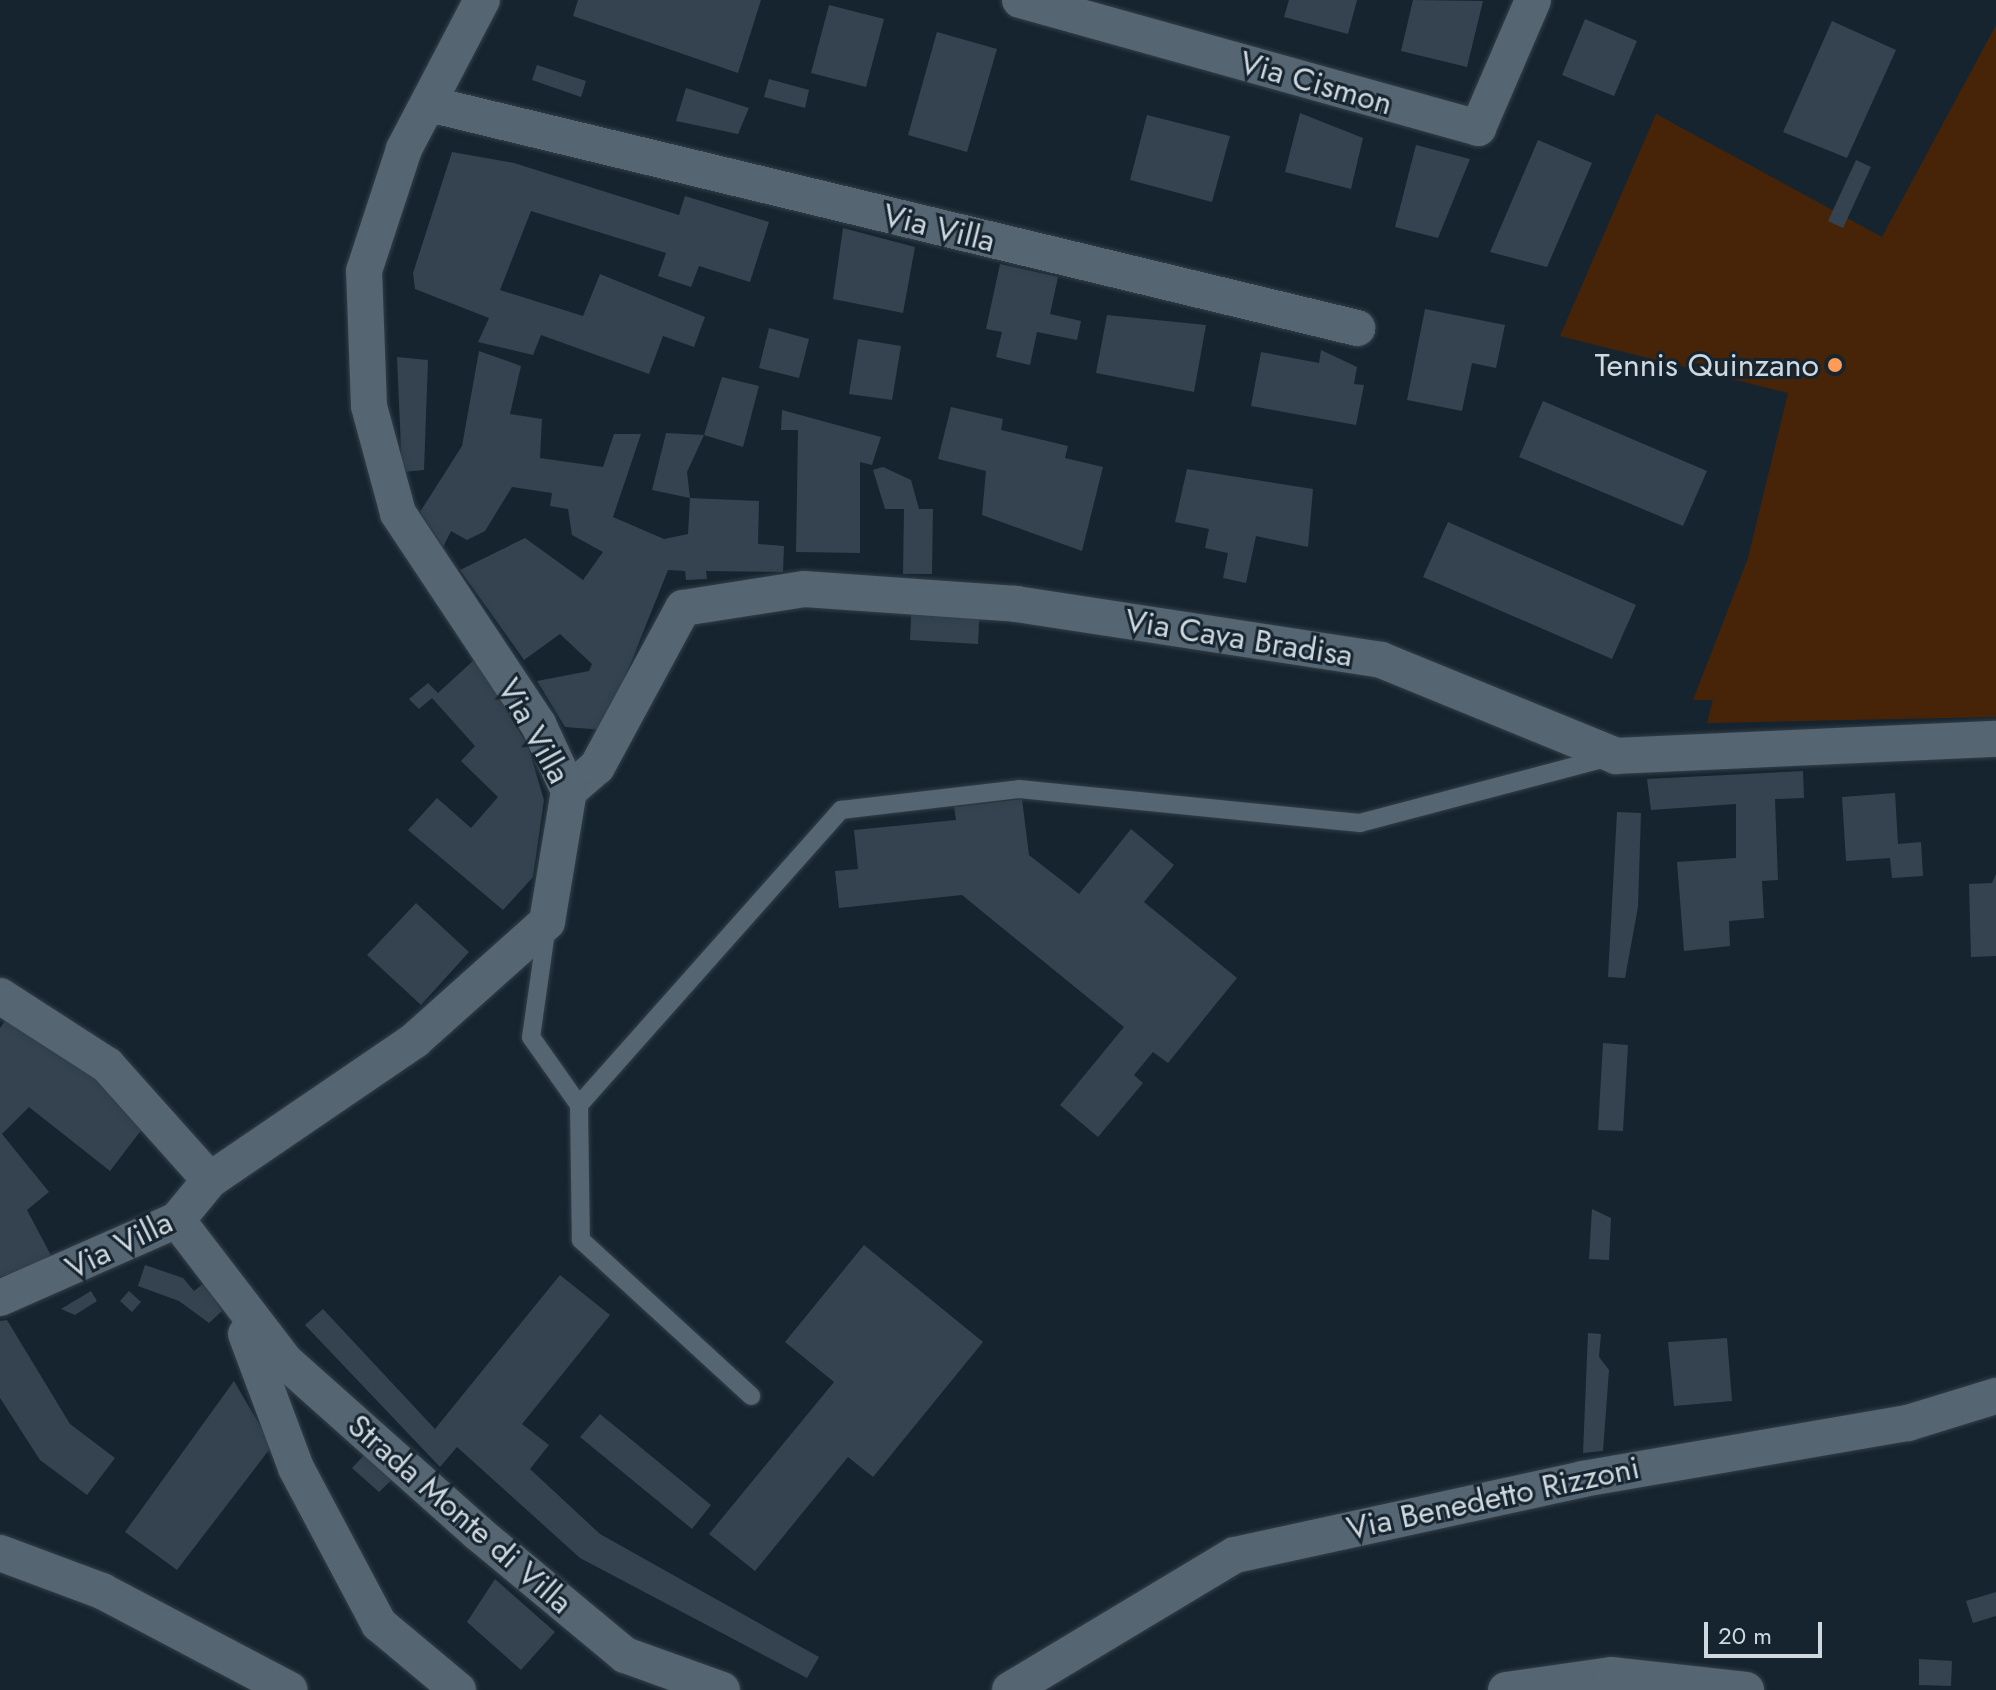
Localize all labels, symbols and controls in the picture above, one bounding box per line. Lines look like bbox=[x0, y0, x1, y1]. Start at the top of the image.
street label: Via Cismon bbox=[1235, 43, 1397, 123]
street label: Via Villa bbox=[879, 196, 999, 260]
place label: Tennis Quinzano bbox=[1595, 346, 1819, 384]
marker: Tennis Quinzano bbox=[1826, 356, 1844, 374]
street label: Via Cava Bradisa bbox=[1123, 601, 1355, 675]
street label: Via Villa bbox=[490, 672, 578, 790]
street label: Via Villa bbox=[59, 1203, 179, 1287]
street label: Strada Monte di Villa bbox=[340, 1406, 580, 1622]
street label: Via Benedetto Rizzoni bbox=[1343, 1448, 1643, 1548]
scale bar bbox=[1708, 1606, 1826, 1656]
text: 20 m bbox=[1718, 1618, 1772, 1653]

